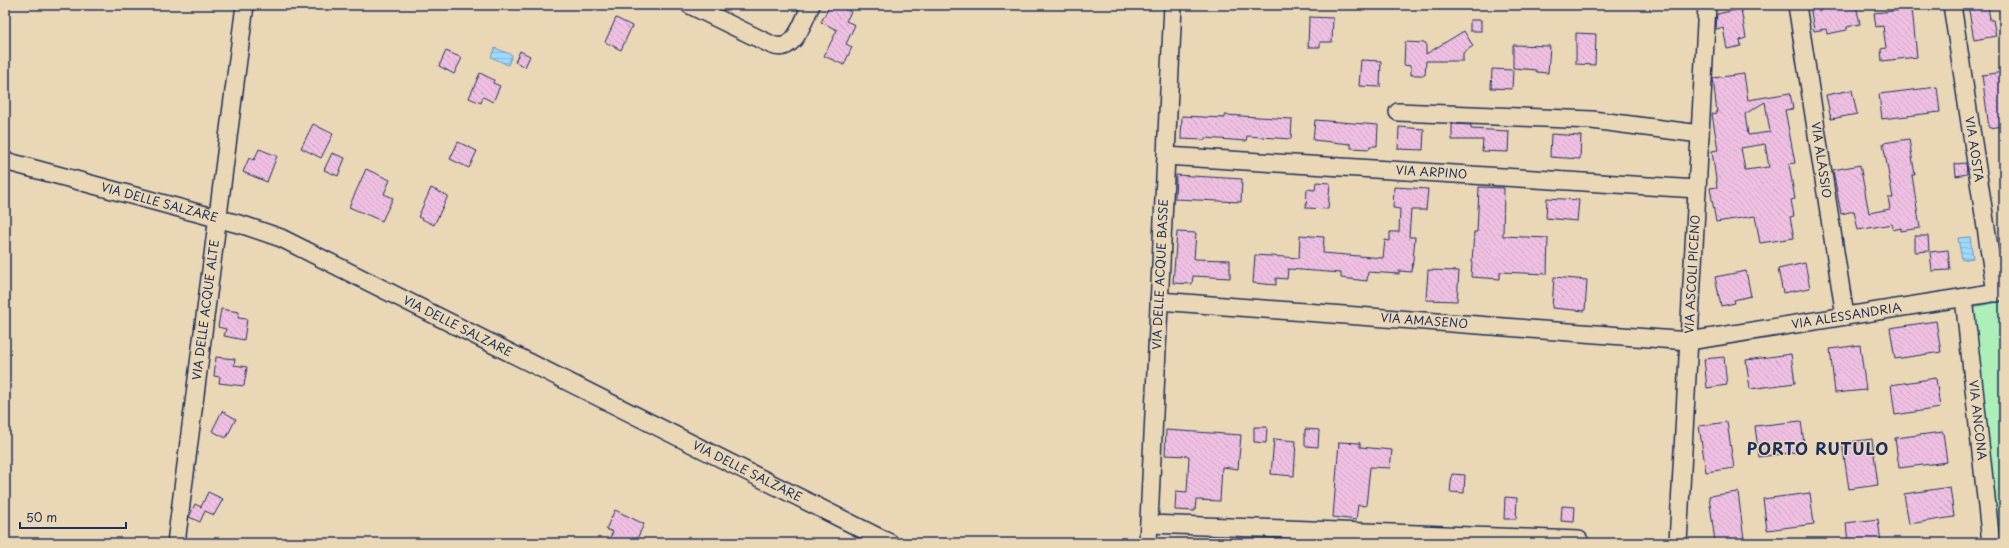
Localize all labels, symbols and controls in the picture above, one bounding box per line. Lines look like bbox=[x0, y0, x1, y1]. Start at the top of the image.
street label: VIA AOSTA bbox=[1961, 115, 1989, 183]
street label: VIA ALASSIO bbox=[1807, 121, 1837, 199]
street label: VIA ARPINO bbox=[1395, 160, 1468, 183]
street label: VIA DELLE SALZARE bbox=[99, 177, 220, 226]
street label: VIA DELLE ACQUE BASSE bbox=[1147, 198, 1172, 350]
street label: VIA ASCOLI PICENO bbox=[1679, 214, 1704, 334]
street label: VIA DELLE ACQUE ALTE bbox=[187, 238, 223, 381]
street label: VIA DELLE SALZARE bbox=[400, 291, 516, 360]
street label: VIA ALESSANDRIA bbox=[1790, 297, 1903, 333]
street label: VIA AMASENO bbox=[1380, 308, 1469, 332]
street label: VIA ANCONA bbox=[1965, 379, 1992, 461]
street label: VIA DELLE SALZARE bbox=[690, 436, 805, 506]
district label: PORTO RUTULO bbox=[1747, 436, 1889, 460]
scale bar bbox=[20, 504, 126, 530]
text: 50 m bbox=[26, 508, 57, 526]

